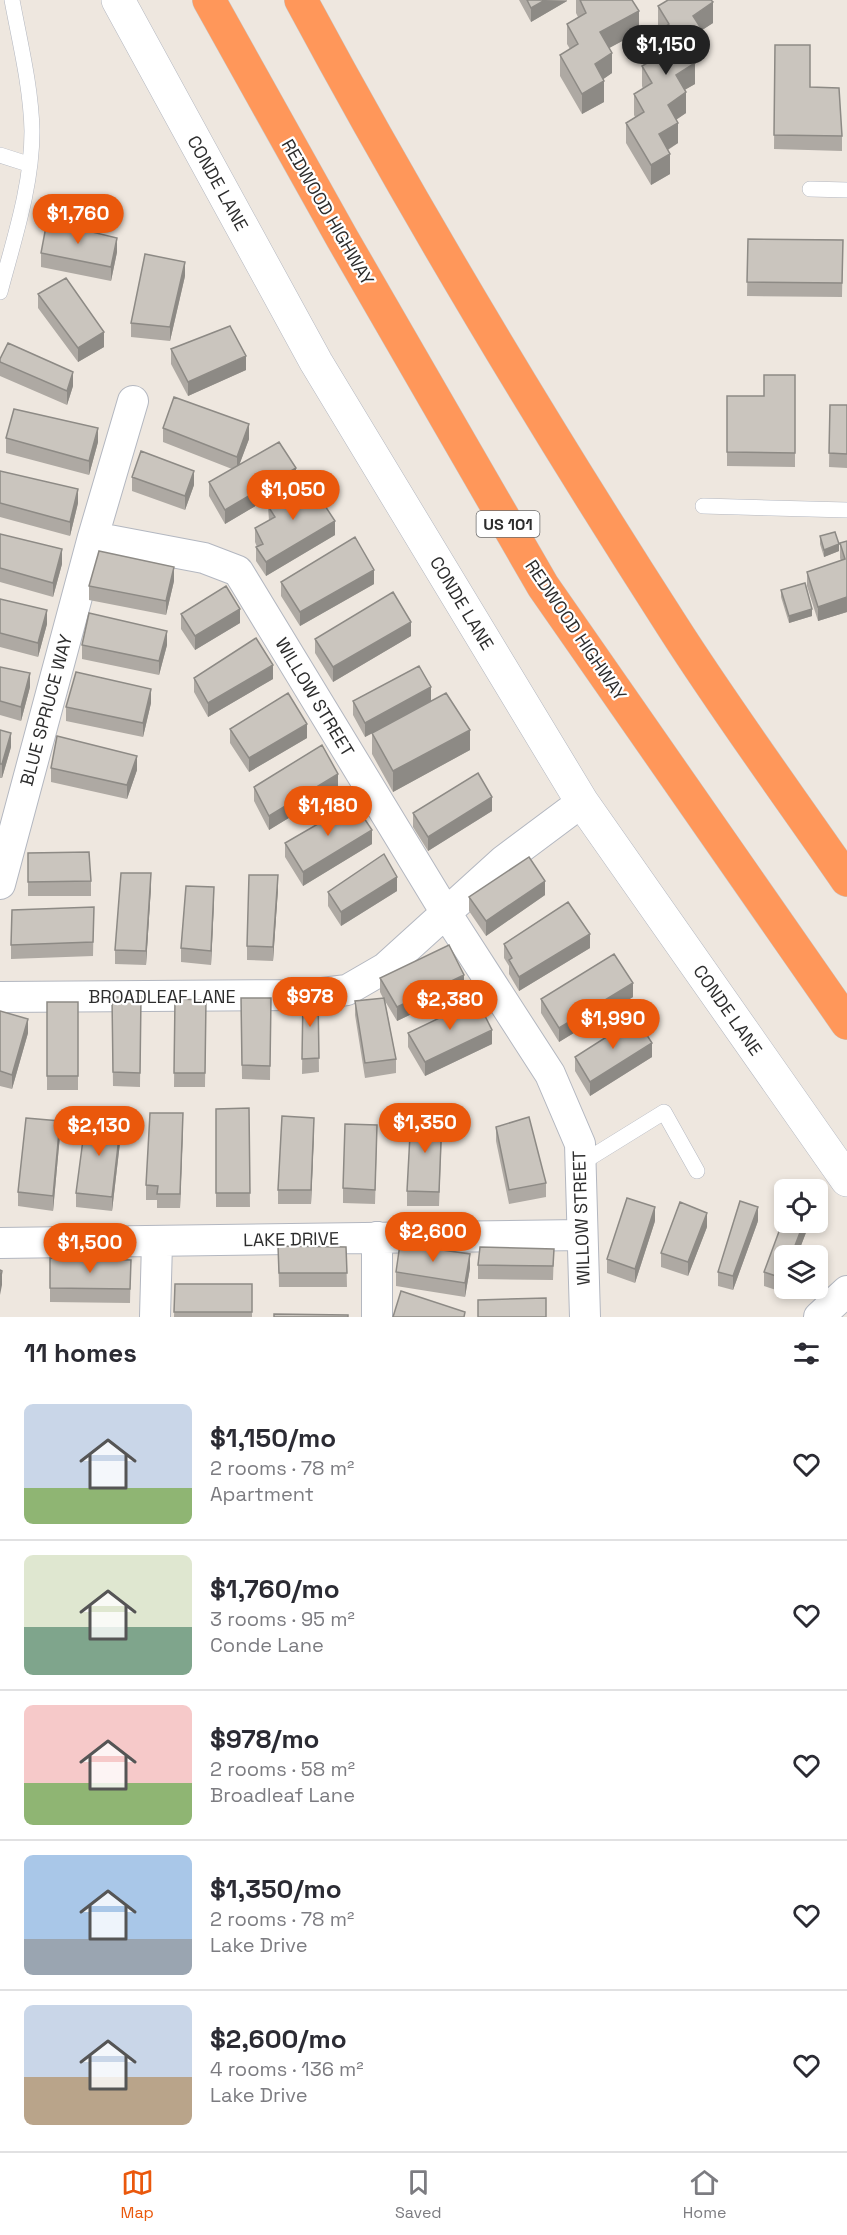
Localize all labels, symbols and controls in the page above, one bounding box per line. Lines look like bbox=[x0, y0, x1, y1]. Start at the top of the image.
pin: $1,150 bbox=[617, 25, 715, 76]
text: $1,150 bbox=[636, 31, 696, 57]
street label: CONDE LANE bbox=[182, 131, 254, 235]
street label: REDWOOD HIGHWAY bbox=[277, 135, 379, 289]
pin: $1,760 bbox=[29, 194, 127, 245]
text: $1,760 bbox=[47, 200, 109, 226]
pin: $1,050 bbox=[244, 470, 342, 521]
text: $1,050 bbox=[261, 476, 325, 502]
road number: US 101 bbox=[476, 511, 540, 537]
street label: CONDE LANE bbox=[425, 552, 499, 654]
street label: REDWOOD HIGHWAY bbox=[520, 555, 632, 705]
street label: BLUE SPRUCE WAY bbox=[15, 632, 77, 788]
street label: WILLOW STREET bbox=[270, 633, 360, 761]
pin: $1,180 bbox=[279, 786, 377, 837]
text: $1,180 bbox=[298, 792, 358, 818]
street label: CONDE LANE bbox=[688, 960, 768, 1060]
pin: $978 bbox=[274, 977, 346, 1028]
pin: $2,380 bbox=[401, 980, 499, 1031]
text: $978 bbox=[286, 983, 334, 1009]
street label: BROADLEAF LANE bbox=[88, 985, 236, 1008]
text: $2,380 bbox=[417, 986, 484, 1012]
pin: $1,990 bbox=[564, 999, 662, 1050]
text: $1,990 bbox=[581, 1005, 645, 1031]
pin: $1,350 bbox=[376, 1103, 474, 1154]
pin: $2,130 bbox=[50, 1106, 148, 1157]
text: $1,350 bbox=[393, 1109, 457, 1135]
text: $2,130 bbox=[68, 1112, 131, 1138]
street label: WILLOW STREET bbox=[567, 1150, 595, 1286]
map controls bbox=[774, 1179, 828, 1299]
button: locate bbox=[774, 1179, 828, 1233]
pin: $2,600 bbox=[384, 1212, 482, 1263]
text: $2,600 bbox=[399, 1218, 467, 1244]
pin: $1,500 bbox=[41, 1223, 139, 1274]
street label: LAKE DRIVE bbox=[243, 1227, 339, 1251]
text: $1,500 bbox=[58, 1229, 122, 1255]
button: layers bbox=[774, 1245, 828, 1299]
text: 11 homes bbox=[24, 1336, 137, 1370]
icon: filters bbox=[790, 1337, 823, 1370]
text: $1,150/mo bbox=[210, 1421, 336, 1455]
icon: home bbox=[72, 1428, 144, 1500]
icon: heart bbox=[790, 1448, 823, 1481]
text: 2 rooms · 78 m² bbox=[210, 1455, 354, 1481]
text: Apartment bbox=[210, 1481, 314, 1507]
text: $1,760/mo bbox=[210, 1572, 340, 1606]
icon: home bbox=[72, 1579, 144, 1651]
icon: heart bbox=[790, 1599, 823, 1632]
text: 3 rooms · 95 m² bbox=[210, 1606, 355, 1632]
text: Conde Lane bbox=[210, 1632, 324, 1658]
text: $978/mo bbox=[210, 1722, 320, 1756]
icon: home bbox=[72, 1729, 144, 1801]
icon: heart bbox=[790, 1749, 823, 1782]
text: 2 rooms · 58 m² bbox=[210, 1756, 355, 1782]
text: Broadleaf Lane bbox=[210, 1782, 355, 1808]
text: $1,350/mo bbox=[210, 1872, 342, 1906]
icon: home bbox=[72, 1879, 144, 1951]
icon: heart bbox=[790, 1899, 823, 1932]
text: 2 rooms · 78 m² bbox=[210, 1906, 354, 1932]
text: Lake Drive bbox=[210, 1932, 308, 1958]
text: $2,600/mo bbox=[210, 2022, 347, 2056]
icon: home bbox=[72, 2029, 144, 2101]
icon: heart bbox=[790, 2049, 823, 2082]
text: 4 rooms · 136 m² bbox=[210, 2056, 364, 2082]
text: Lake Drive bbox=[210, 2082, 308, 2108]
tab: Map bbox=[121, 2166, 154, 2223]
tab: Saved bbox=[395, 2166, 442, 2223]
tab: Home bbox=[683, 2166, 726, 2223]

